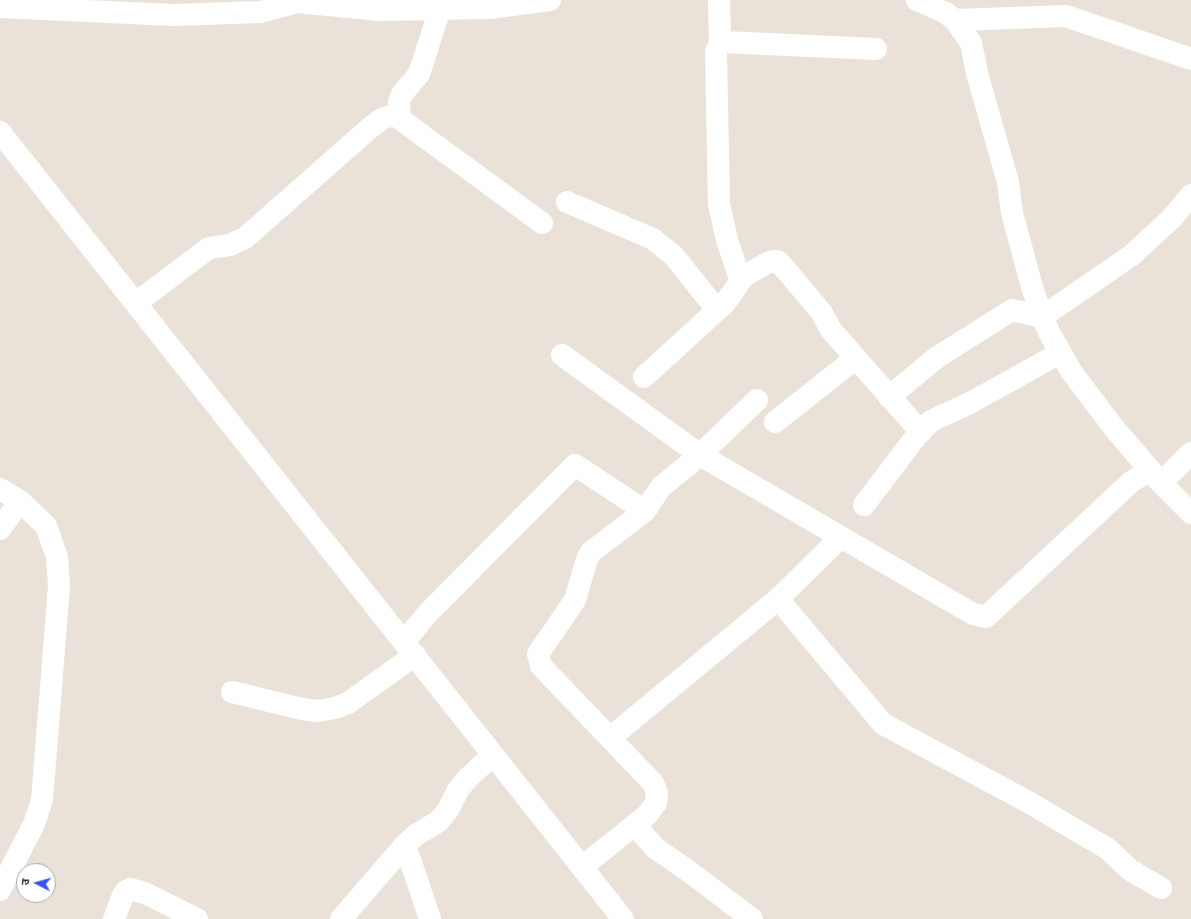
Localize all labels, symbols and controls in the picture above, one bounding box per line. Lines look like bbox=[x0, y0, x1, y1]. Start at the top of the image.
north arrow bbox=[16, 863, 56, 903]
text: उ bbox=[18, 878, 32, 886]

